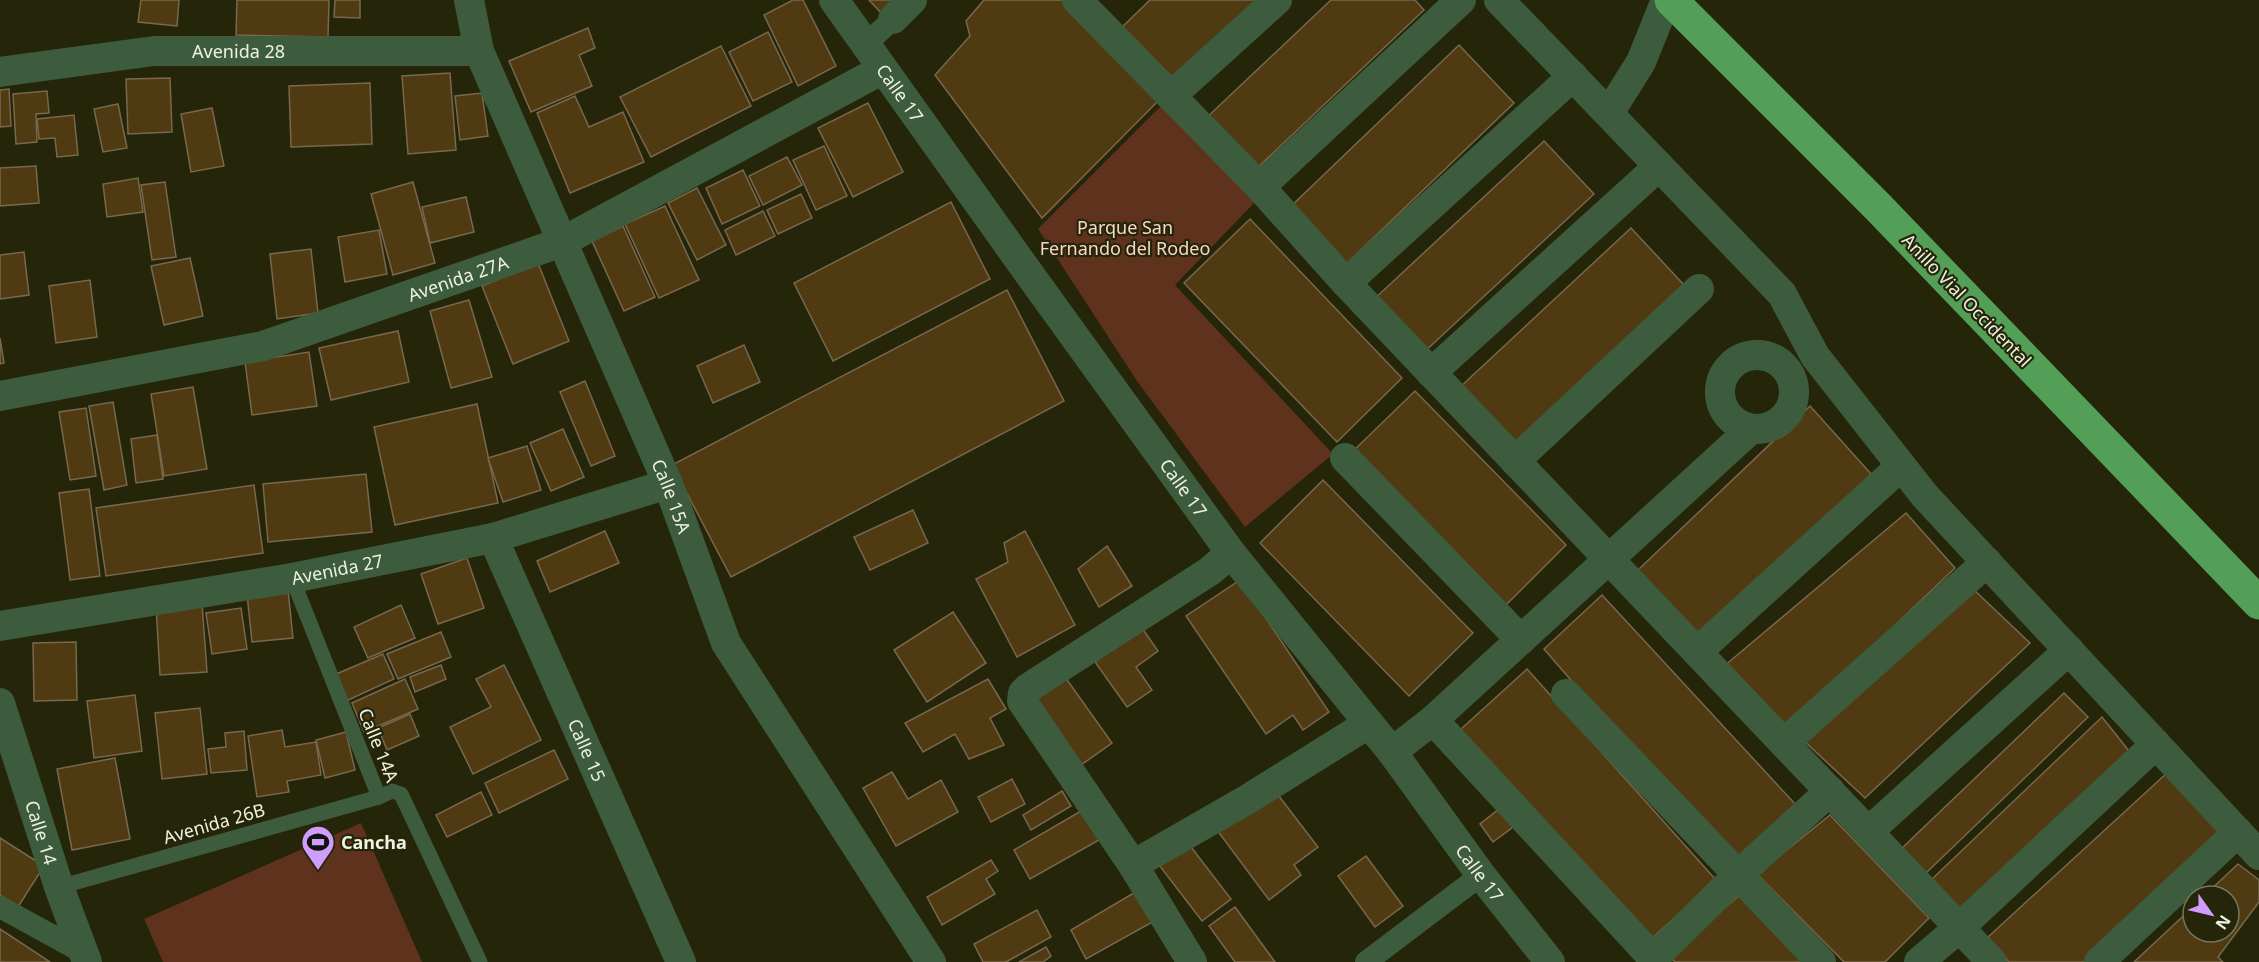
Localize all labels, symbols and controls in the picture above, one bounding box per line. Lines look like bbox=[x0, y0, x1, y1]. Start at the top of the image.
street label: Avenida 28 bbox=[192, 39, 285, 63]
street label: Calle 17 bbox=[871, 59, 929, 127]
park label: Parque San Fernando del Rodeo bbox=[1040, 215, 1210, 260]
street label: Anillo Vial Occidental bbox=[1897, 228, 2037, 372]
street label: Avenida 27A bbox=[405, 250, 512, 307]
street label: Calle 17 bbox=[1155, 454, 1213, 521]
street label: Calle 15A bbox=[646, 455, 697, 537]
street label: Avenida 27 bbox=[289, 548, 385, 590]
street label: Calle 14A bbox=[353, 704, 405, 786]
street label: Calle 15 bbox=[563, 715, 611, 785]
street label: Calle 14 bbox=[20, 797, 63, 868]
street label: Avenida 26B bbox=[160, 797, 268, 849]
sports icon: Cancha bbox=[300, 824, 336, 871]
place label: Cancha bbox=[341, 830, 407, 854]
street label: Calle 17 bbox=[1450, 839, 1509, 906]
north arrow bbox=[2181, 884, 2241, 944]
text: N bbox=[2211, 911, 2236, 934]

